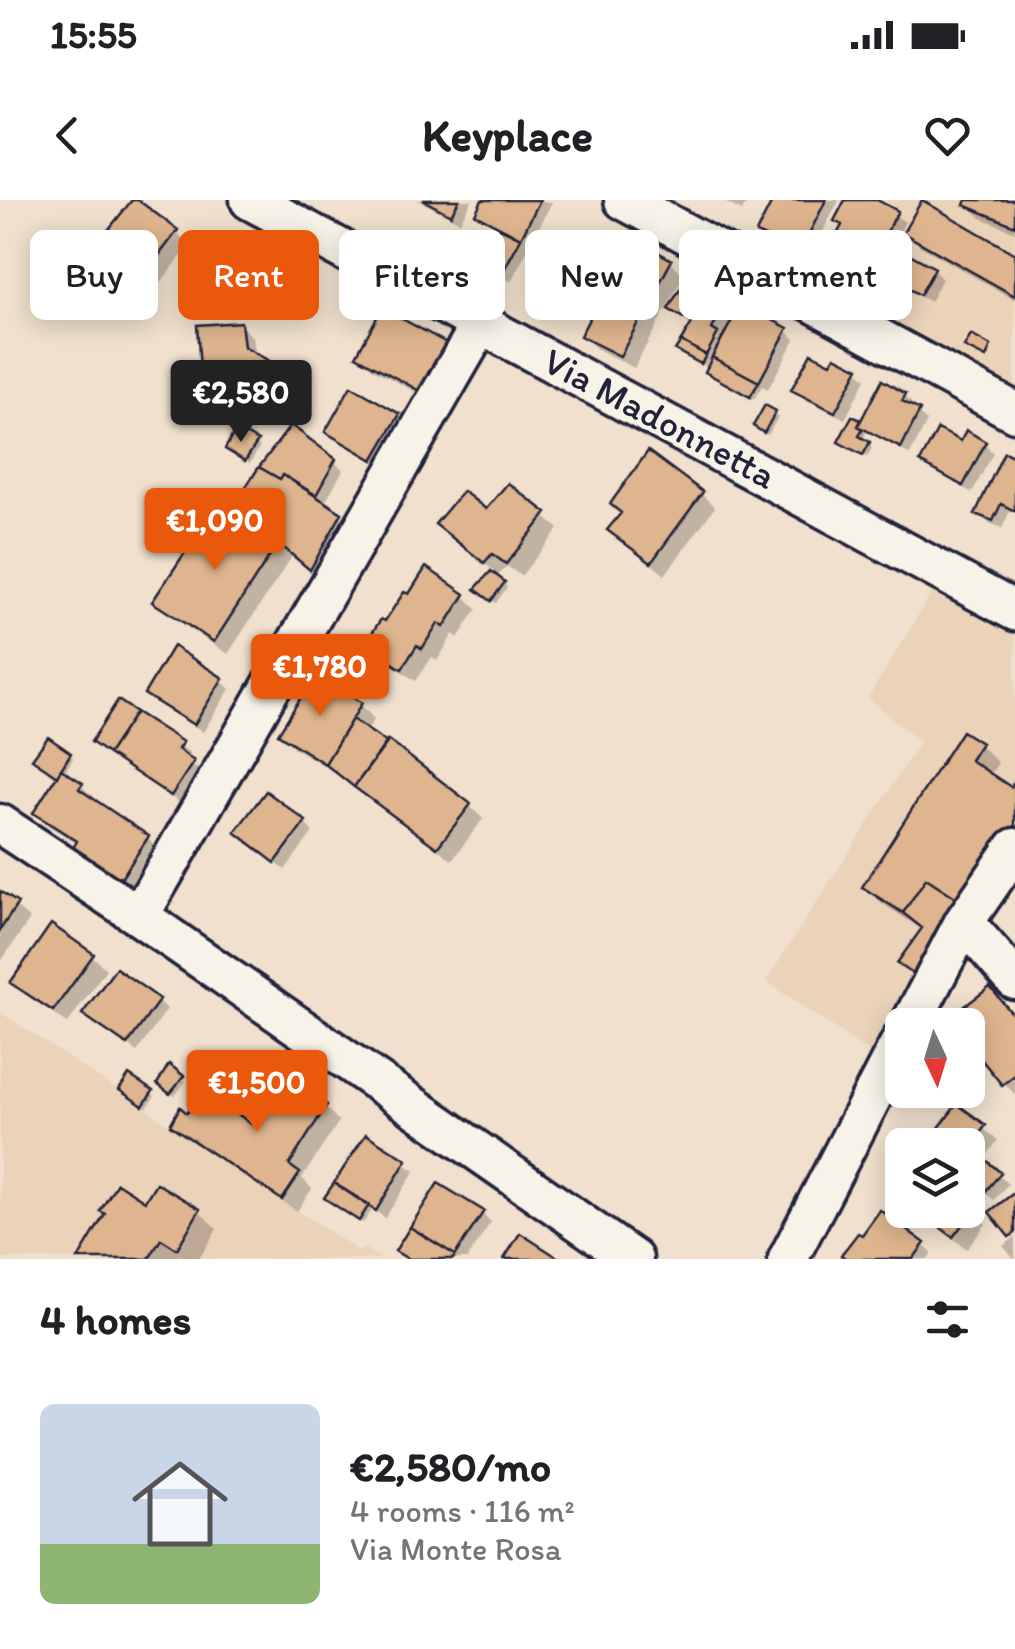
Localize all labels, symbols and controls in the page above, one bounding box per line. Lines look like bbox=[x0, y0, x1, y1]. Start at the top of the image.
text: 15:55 bbox=[50, 12, 137, 58]
icon: back bbox=[40, 108, 95, 163]
text: Keyplace bbox=[422, 108, 593, 162]
icon: heart bbox=[920, 108, 975, 163]
chip: Buy bbox=[30, 230, 158, 320]
chip: Rent bbox=[178, 230, 319, 320]
chip: Filters bbox=[339, 230, 505, 320]
chip: New bbox=[525, 230, 659, 320]
chip: Apartment bbox=[679, 230, 912, 320]
street label: Via Madonnetta bbox=[536, 337, 784, 499]
pin: €2,580 bbox=[160, 360, 322, 445]
text: €2,580 bbox=[193, 373, 289, 411]
pin: €1,090 bbox=[134, 488, 296, 573]
text: €1,090 bbox=[167, 501, 263, 539]
pin: €1,780 bbox=[239, 634, 401, 719]
text: €1,780 bbox=[273, 647, 367, 685]
north arrow bbox=[885, 1008, 985, 1108]
map controls bbox=[885, 1008, 985, 1228]
pin: €1,500 bbox=[176, 1050, 338, 1135]
text: €1,500 bbox=[209, 1063, 305, 1101]
button: layers bbox=[885, 1128, 985, 1228]
icon: filters bbox=[920, 1292, 975, 1347]
text: 4 homes bbox=[40, 1294, 191, 1345]
text: €2,580/mo bbox=[350, 1441, 551, 1492]
icon: home bbox=[120, 1444, 240, 1564]
text: 4 rooms · 116 m² bbox=[350, 1492, 575, 1530]
text: Via Monte Rosa bbox=[350, 1530, 562, 1568]

